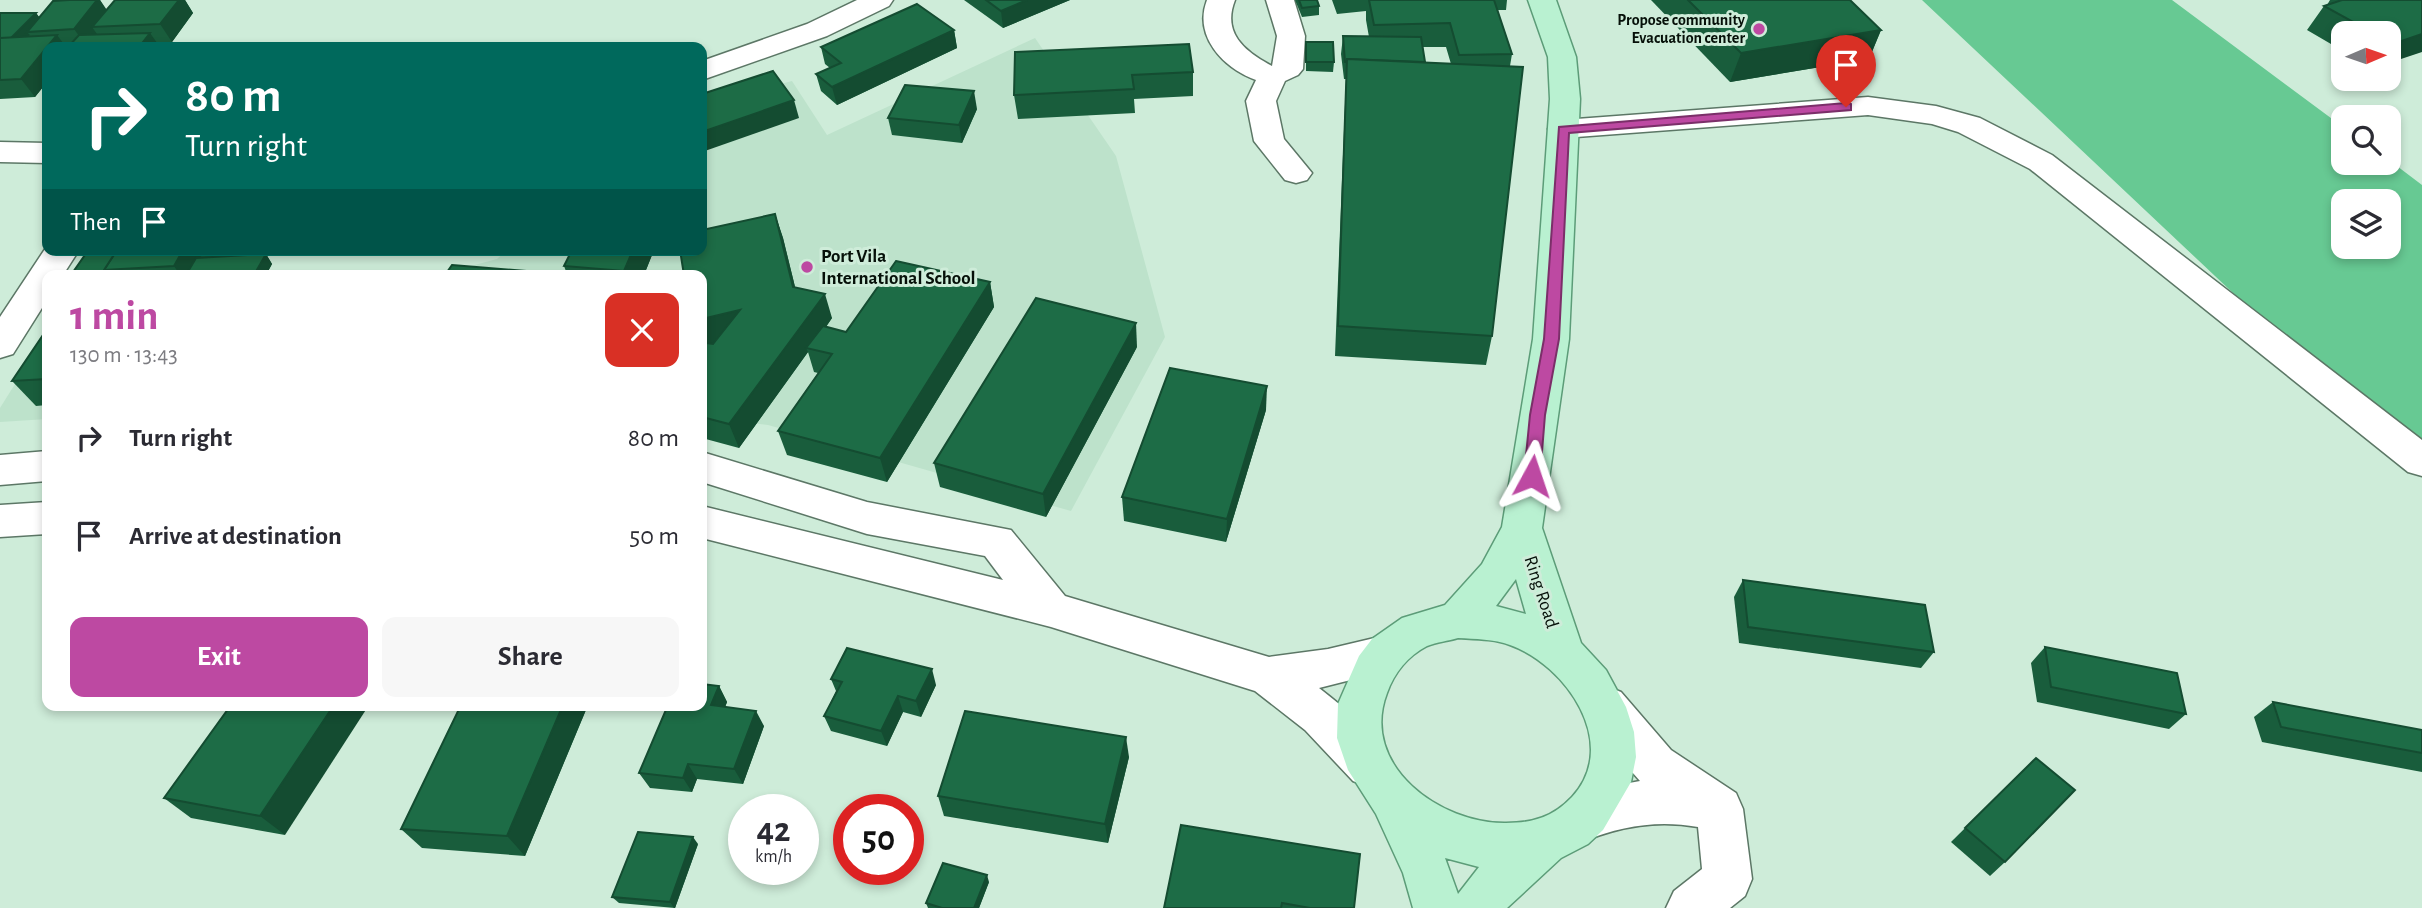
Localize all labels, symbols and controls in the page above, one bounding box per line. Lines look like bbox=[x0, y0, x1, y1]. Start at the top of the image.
place label: Propose community Evacuation center bbox=[1617, 12, 1746, 46]
marker: Propose community Evacuation center bbox=[1751, 21, 1767, 37]
north arrow bbox=[2331, 21, 2401, 91]
map controls bbox=[2331, 21, 2401, 259]
pin bbox=[1816, 35, 1876, 107]
icon: arrive bbox=[1827, 46, 1865, 84]
icon: right bbox=[70, 70, 161, 161]
text: 80 m bbox=[185, 72, 282, 121]
button: search bbox=[2331, 105, 2401, 175]
text: Turn right bbox=[185, 130, 307, 162]
button: layers bbox=[2331, 189, 2401, 259]
icon: arrive bbox=[135, 203, 173, 241]
text: Then bbox=[70, 209, 121, 235]
place label: Port Vila International School bbox=[821, 247, 976, 288]
marker: Port Vila International School bbox=[799, 259, 815, 275]
button: close bbox=[605, 293, 679, 367]
text: 1 min bbox=[70, 295, 159, 337]
text: 130 m · 13:43 bbox=[70, 344, 178, 367]
icon: right bbox=[70, 419, 108, 457]
text: Turn right bbox=[129, 425, 232, 451]
text: 80 m bbox=[628, 425, 679, 451]
position arrow bbox=[1495, 439, 1569, 513]
icon: arrive bbox=[70, 517, 108, 555]
text: Arrive at destination bbox=[129, 523, 342, 549]
text: 50 m bbox=[629, 523, 679, 549]
street label: Ring Road bbox=[1520, 553, 1562, 631]
button: Exit bbox=[70, 617, 368, 697]
button: Share bbox=[382, 617, 679, 697]
speed limit sign: 50 bbox=[833, 794, 924, 885]
text: 42 bbox=[756, 813, 791, 848]
text: km/h bbox=[755, 848, 792, 866]

